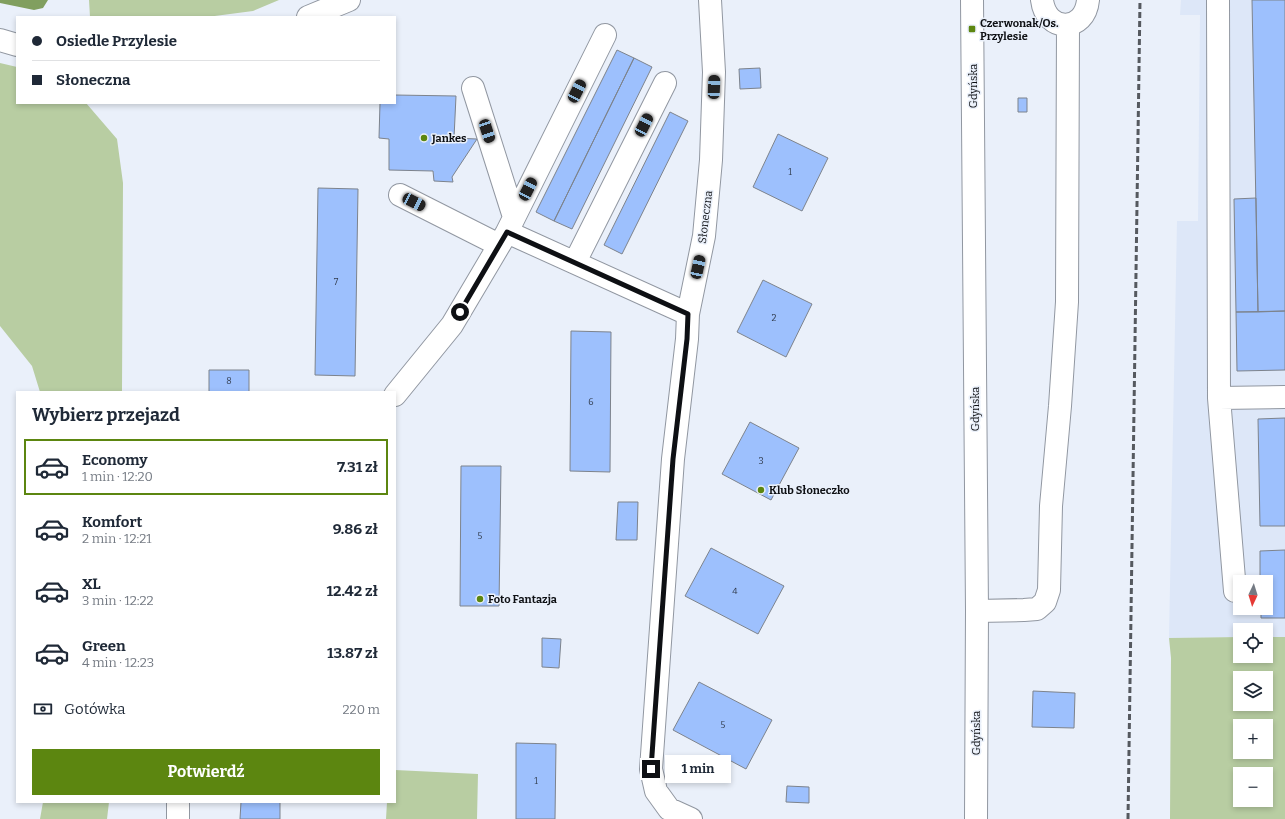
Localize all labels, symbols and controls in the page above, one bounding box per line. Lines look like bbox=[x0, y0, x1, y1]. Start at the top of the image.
place label: Czerwonak/Os. Przylesie bbox=[980, 17, 1059, 43]
marker: Czerwonak/Os. Przylesie bbox=[967, 24, 977, 34]
text: Osiedle Przylesie bbox=[56, 32, 177, 50]
street label: Gdyńska bbox=[967, 64, 980, 108]
text: Słoneczna bbox=[56, 71, 130, 89]
car bbox=[708, 75, 720, 99]
car bbox=[566, 78, 588, 104]
car bbox=[633, 112, 655, 138]
car bbox=[478, 118, 496, 144]
place label: Jankes bbox=[431, 132, 467, 145]
marker: Jankes bbox=[419, 133, 429, 143]
house number: 1 bbox=[788, 167, 792, 177]
car bbox=[517, 176, 539, 202]
street label: Słoneczna bbox=[696, 190, 715, 244]
car bbox=[401, 191, 427, 213]
car bbox=[690, 254, 706, 280]
house number: 7 bbox=[334, 277, 339, 287]
route start bbox=[451, 303, 469, 321]
house number: 2 bbox=[772, 313, 777, 323]
house number: 8 bbox=[226, 376, 232, 386]
street label: Gdyńska bbox=[969, 387, 982, 431]
house number: 6 bbox=[588, 397, 594, 407]
text: Wybierz przejazd bbox=[32, 404, 180, 426]
icon: car bbox=[34, 449, 70, 485]
text: Economy bbox=[82, 451, 148, 469]
house number: 3 bbox=[758, 456, 764, 466]
text: 7.31 zł bbox=[337, 458, 378, 476]
text: 1 min · 12:20 bbox=[82, 469, 153, 484]
place label: Klub Słoneczko bbox=[769, 484, 850, 497]
marker: Klub Słoneczko bbox=[756, 485, 766, 495]
icon: car bbox=[34, 511, 70, 547]
text: Komfort bbox=[82, 513, 142, 531]
text: 9.86 zł bbox=[333, 520, 378, 538]
text: 2 min · 12:21 bbox=[82, 531, 152, 546]
house number: 5 bbox=[478, 531, 483, 541]
icon: car bbox=[34, 573, 70, 609]
text: XL bbox=[82, 575, 101, 593]
north arrow bbox=[1233, 575, 1273, 615]
map controls bbox=[1233, 575, 1273, 807]
text: 12.42 zł bbox=[327, 582, 378, 600]
house number: 4 bbox=[732, 586, 738, 596]
text: 3 min · 12:22 bbox=[82, 593, 154, 608]
place label: Foto Fantazja bbox=[488, 593, 558, 606]
marker: Foto Fantazja bbox=[475, 594, 485, 604]
button: locate bbox=[1233, 623, 1273, 663]
icon: car bbox=[34, 635, 70, 671]
text: Green bbox=[82, 637, 126, 655]
text: 13.87 zł bbox=[327, 644, 378, 662]
text: 4 min · 12:23 bbox=[82, 655, 154, 670]
button: layers bbox=[1233, 671, 1273, 711]
icon: cash bbox=[32, 698, 54, 720]
text: Gotówka bbox=[64, 700, 125, 718]
text: 220 m bbox=[343, 702, 380, 717]
street label: Gdyńska bbox=[970, 711, 983, 755]
button: + bbox=[1233, 719, 1273, 759]
house number: 5 bbox=[721, 720, 726, 730]
button: Potwierdź bbox=[32, 749, 380, 795]
callout: 1 min bbox=[665, 755, 731, 783]
route end bbox=[642, 760, 660, 778]
text: 1 min bbox=[682, 761, 714, 776]
button: − bbox=[1233, 767, 1273, 807]
house number: 1 bbox=[534, 776, 538, 786]

